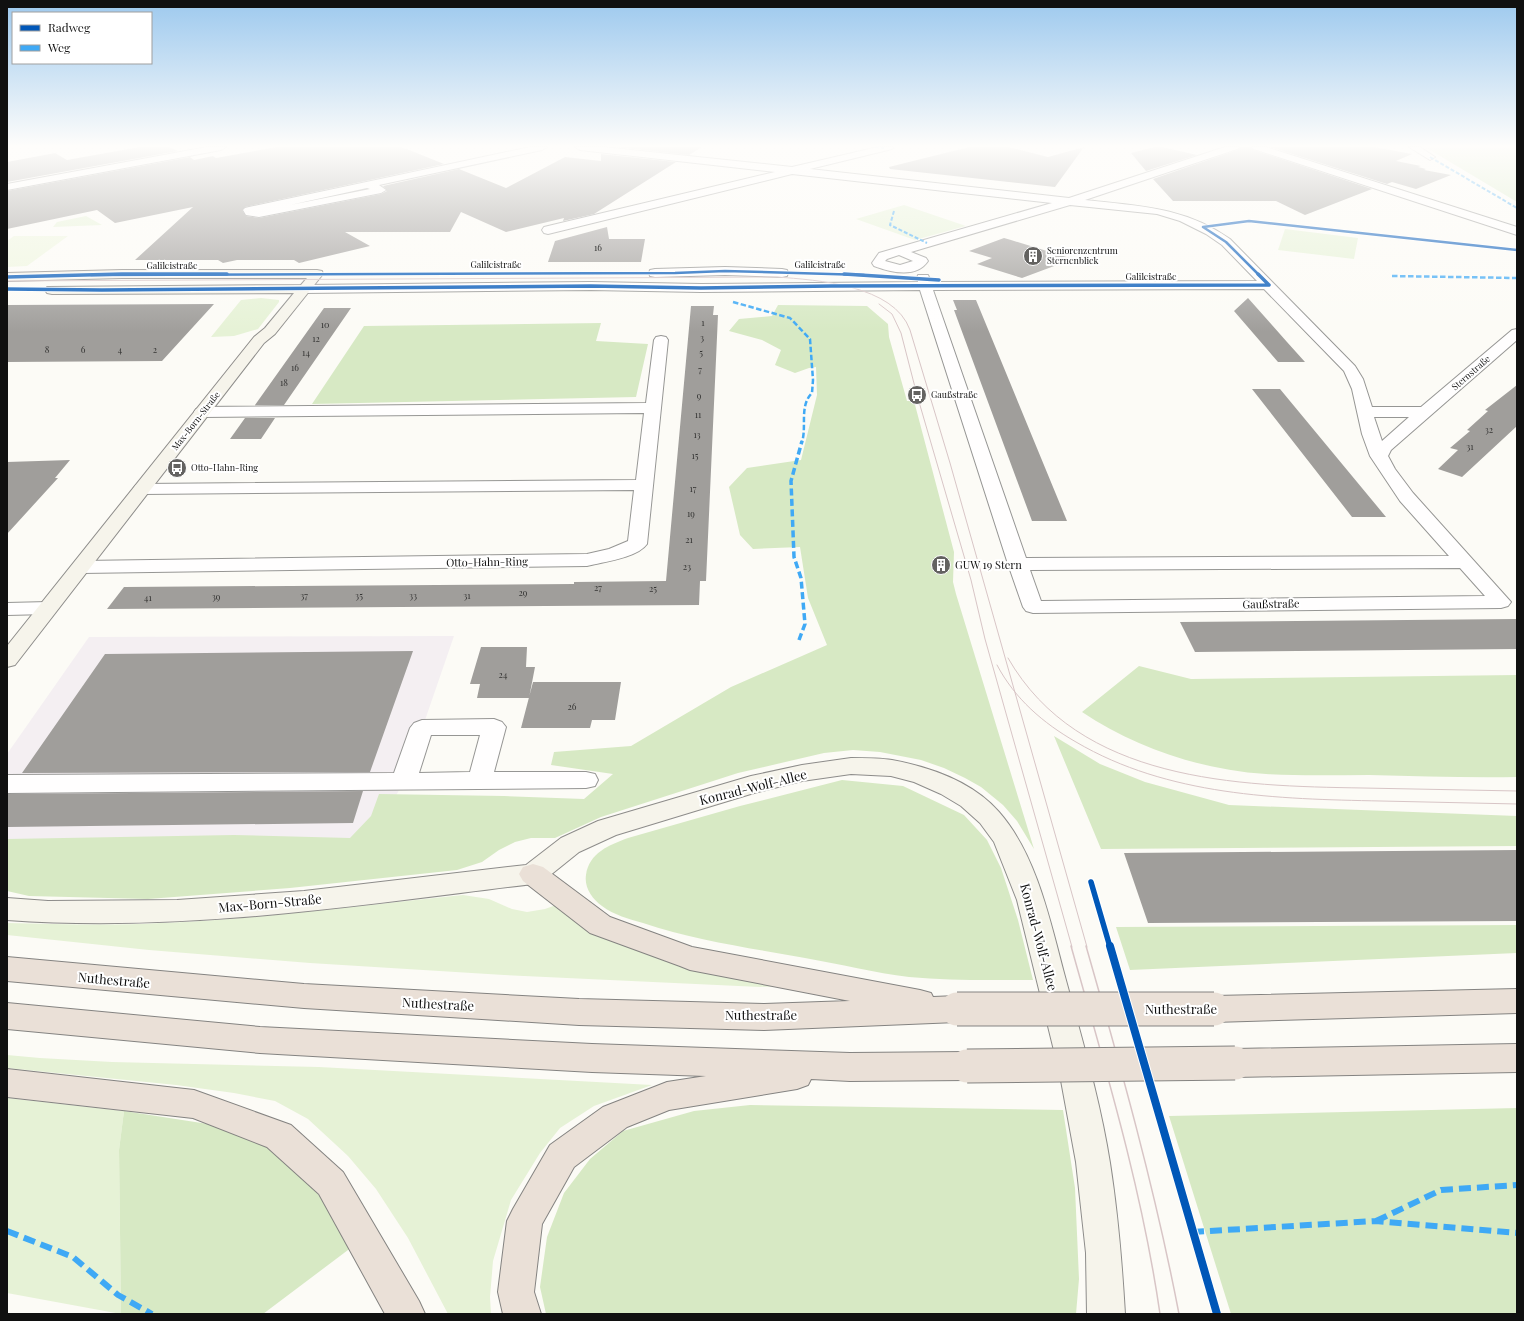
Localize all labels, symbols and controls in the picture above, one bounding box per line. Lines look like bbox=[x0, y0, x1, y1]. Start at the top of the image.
legend bbox=[12, 12, 152, 64]
text: Radweg bbox=[48, 19, 91, 35]
text: Weg bbox=[47, 39, 71, 55]
house number: 16 bbox=[594, 241, 602, 253]
place label: Seniorenzentrum Sternenblick bbox=[1047, 244, 1118, 266]
building icon: Seniorenzentrum Sternenblick bbox=[1022, 245, 1044, 267]
street label: Galileistraße bbox=[470, 258, 522, 270]
street label: Galileistraße bbox=[794, 258, 846, 270]
street label: Galileistraße bbox=[146, 259, 198, 271]
street label: Galileistraße bbox=[1125, 270, 1177, 282]
house number: 1 bbox=[701, 316, 705, 328]
house number: 10 bbox=[321, 318, 329, 330]
house number: 3 bbox=[700, 331, 704, 343]
house number: 12 bbox=[312, 332, 320, 344]
house number: 8 bbox=[45, 343, 50, 355]
house number: 6 bbox=[81, 343, 86, 355]
house number: 4 bbox=[118, 343, 123, 355]
house number: 2 bbox=[153, 343, 157, 355]
house number: 14 bbox=[302, 346, 310, 358]
house number: 5 bbox=[699, 346, 703, 358]
street label: Sternstraße bbox=[1448, 352, 1493, 392]
house number: 16 bbox=[291, 361, 299, 373]
house number: 7 bbox=[698, 363, 702, 375]
house number: 18 bbox=[280, 376, 288, 388]
bus stop icon: Gaußstraße bbox=[906, 384, 928, 406]
street label: Max-Born-Straße bbox=[168, 388, 222, 452]
place label: Gaußstraße bbox=[931, 388, 978, 400]
house number: 9 bbox=[697, 389, 702, 401]
house number: 11 bbox=[695, 408, 702, 420]
house number: 32 bbox=[1485, 423, 1493, 435]
house number: 13 bbox=[693, 428, 701, 440]
house number: 31 bbox=[1466, 440, 1474, 452]
house number: 15 bbox=[692, 449, 699, 461]
bus stop icon: Otto-Hahn-Ring bbox=[166, 457, 188, 479]
place label: Otto-Hahn-Ring bbox=[191, 461, 258, 473]
house number: 17 bbox=[690, 482, 697, 494]
house number: 19 bbox=[687, 507, 695, 519]
house number: 21 bbox=[685, 533, 693, 545]
street label: Otto-Hahn-Ring bbox=[446, 553, 528, 570]
building icon: GUW 19 Stern bbox=[930, 554, 952, 576]
place label: GUW 19 Stern bbox=[955, 557, 1022, 572]
house number: 23 bbox=[683, 560, 691, 572]
house number: 27 bbox=[594, 581, 602, 593]
house number: 25 bbox=[649, 582, 657, 594]
house number: 29 bbox=[519, 586, 528, 598]
house number: 37 bbox=[300, 589, 308, 601]
house number: 35 bbox=[355, 589, 363, 601]
house number: 33 bbox=[409, 589, 417, 601]
house number: 31 bbox=[463, 589, 471, 601]
house number: 39 bbox=[212, 590, 221, 602]
house number: 41 bbox=[144, 591, 153, 603]
street label: Gaußstraße bbox=[1242, 595, 1300, 611]
house number: 24 bbox=[499, 668, 508, 680]
house number: 26 bbox=[568, 700, 577, 712]
street label: Konrad-Wolf-Allee bbox=[697, 765, 809, 808]
street label: Konrad-Wolf-Allee bbox=[1017, 881, 1062, 993]
street label: Max-Born-Straße bbox=[218, 889, 323, 915]
street label: Nuthestraße bbox=[77, 968, 151, 991]
street label: Nuthestraße bbox=[402, 993, 475, 1014]
street label: Nuthestraße bbox=[1145, 1000, 1218, 1017]
street label: Nuthestraße bbox=[725, 1006, 798, 1023]

